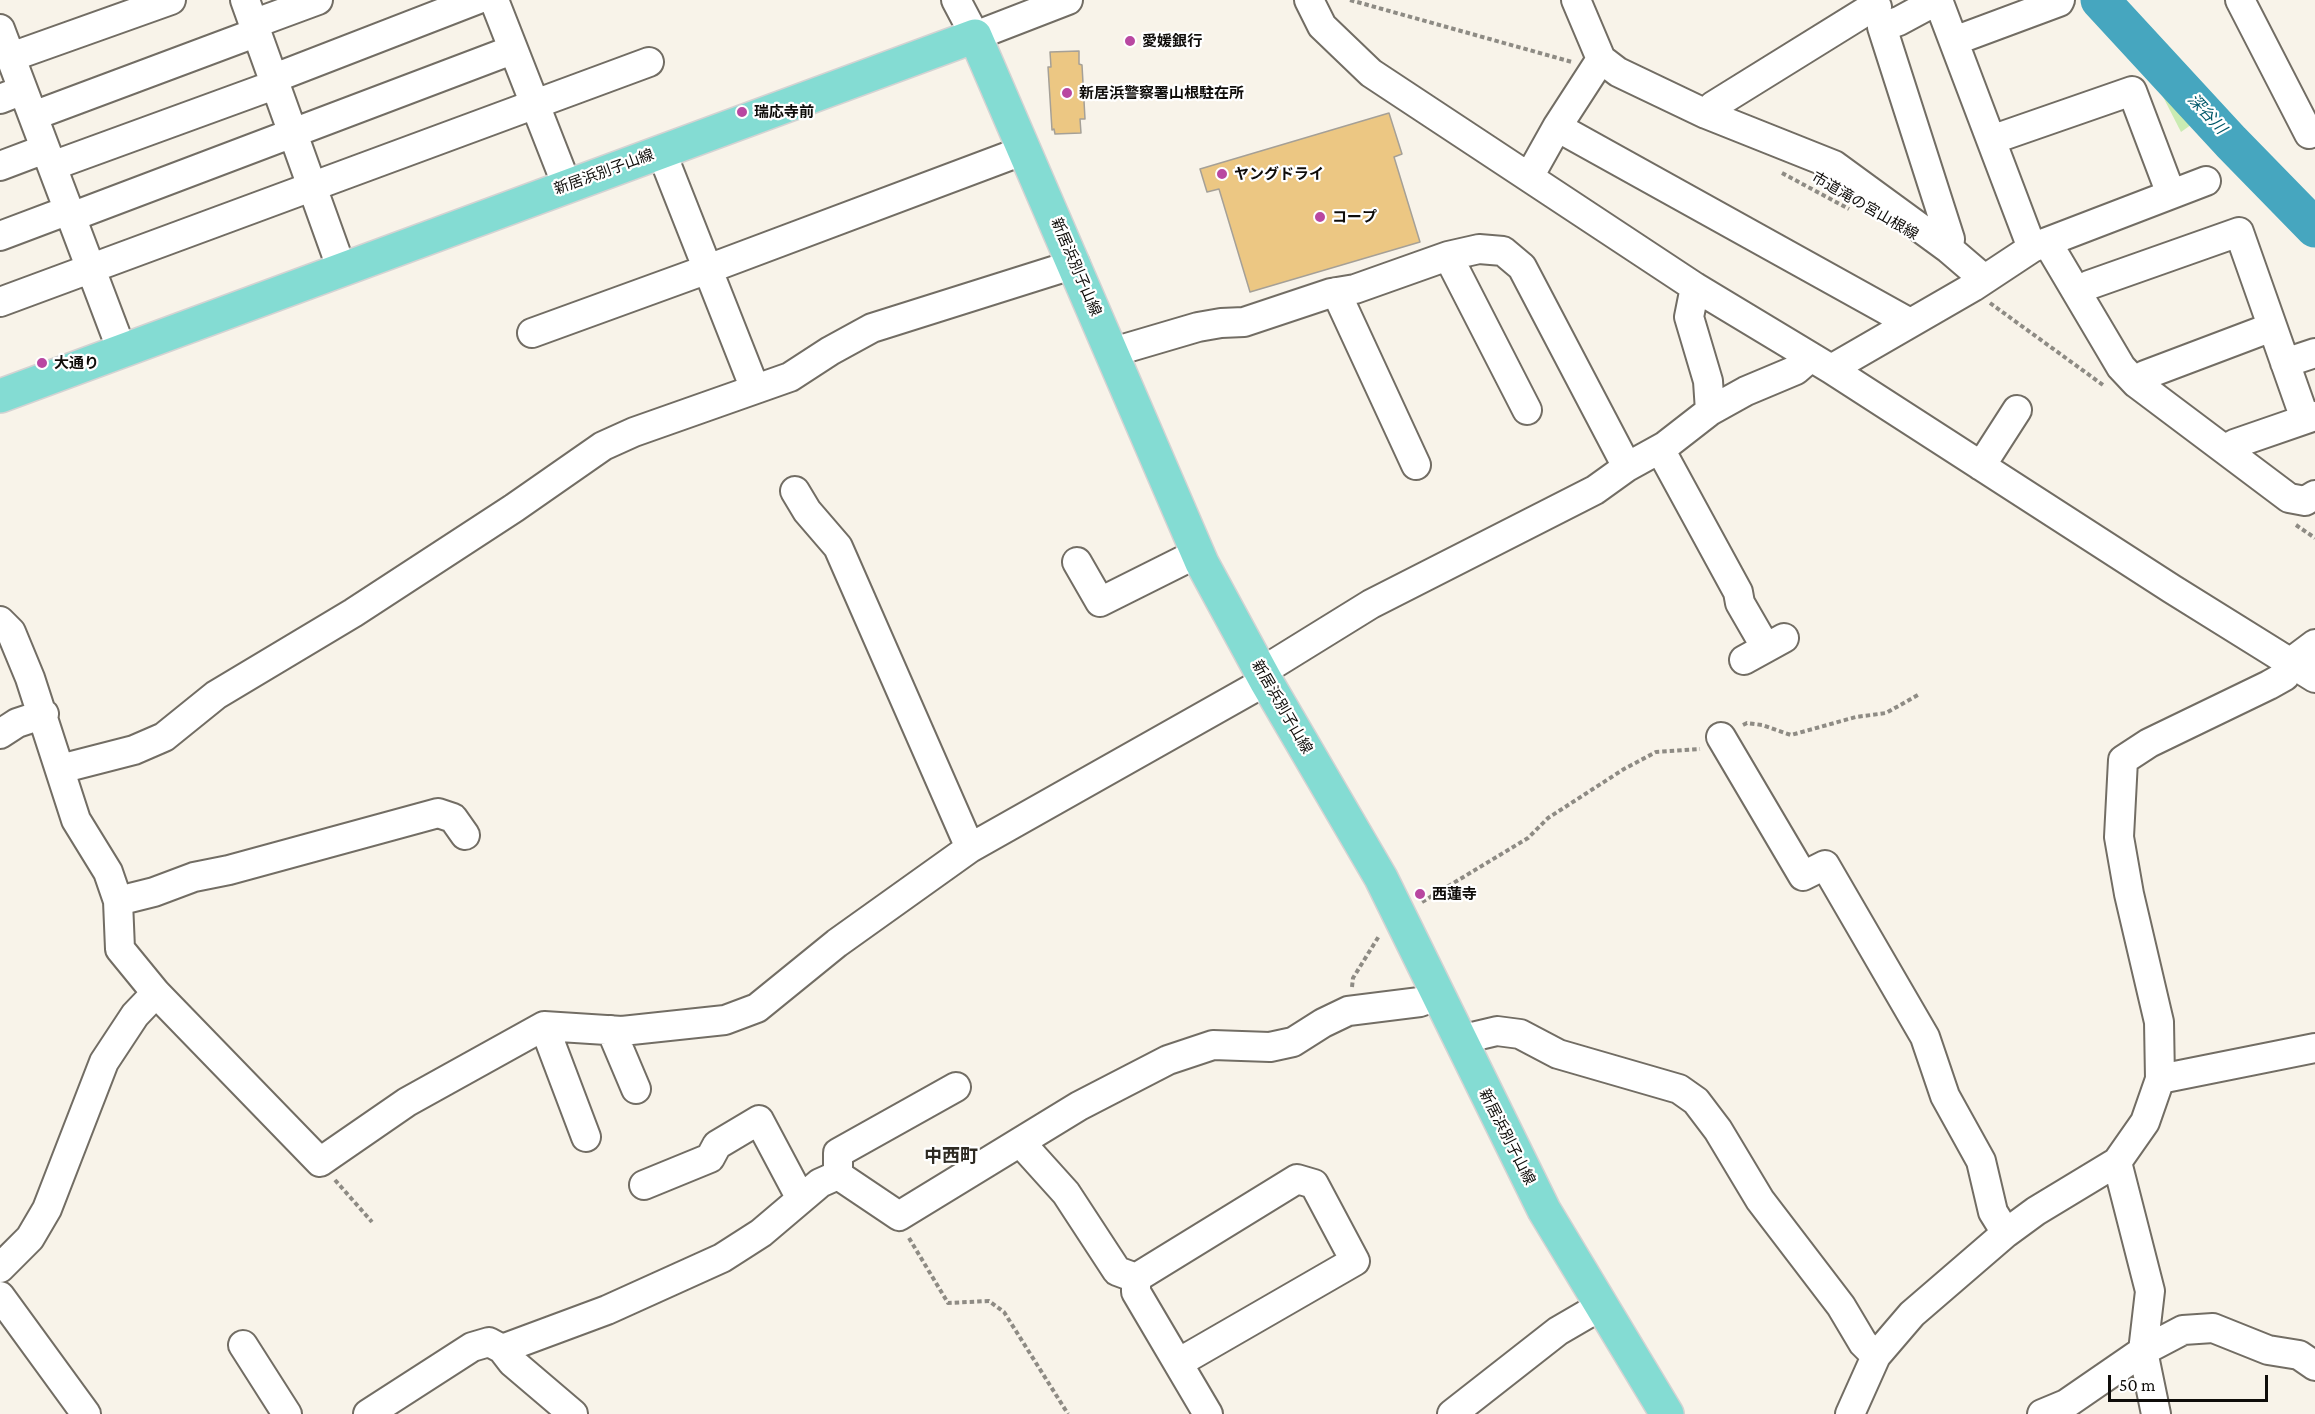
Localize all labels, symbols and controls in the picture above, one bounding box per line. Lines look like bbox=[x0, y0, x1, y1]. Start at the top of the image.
place label: 愛媛銀行 bbox=[1142, 32, 1202, 50]
marker: 愛媛銀行 bbox=[1123, 34, 1137, 48]
place label: 新居浜警察署山根駐在所 bbox=[1079, 84, 1244, 102]
marker: 新居浜警察署山根駐在所 bbox=[1060, 86, 1074, 100]
water label: 深谷川 bbox=[2184, 90, 2230, 138]
place label: 瑞応寺前 bbox=[754, 103, 814, 121]
marker: 瑞応寺前 bbox=[735, 105, 749, 119]
street label: 新居浜別子山線 bbox=[552, 146, 656, 198]
place label: ヤングドライ bbox=[1234, 165, 1324, 183]
marker: ヤングドライ bbox=[1215, 167, 1229, 181]
street label: 市道滝の宮山根線 bbox=[1809, 168, 1921, 244]
place label: コープ bbox=[1332, 208, 1377, 226]
marker: コープ bbox=[1313, 210, 1327, 224]
street label: 新居浜別子山線 bbox=[1047, 215, 1105, 319]
place label: 大通り bbox=[54, 354, 99, 372]
marker: 大通り bbox=[35, 356, 49, 370]
street label: 新居浜別子山線 bbox=[1248, 657, 1316, 757]
place label: 西蓮寺 bbox=[1432, 885, 1477, 903]
marker: 西蓮寺 bbox=[1413, 887, 1427, 901]
street label: 新居浜別子山線 bbox=[1475, 1086, 1539, 1188]
district label: 中西町 bbox=[924, 1145, 978, 1167]
scale bar bbox=[2111, 1363, 2272, 1401]
text: 50 m bbox=[2119, 1375, 2156, 1395]

